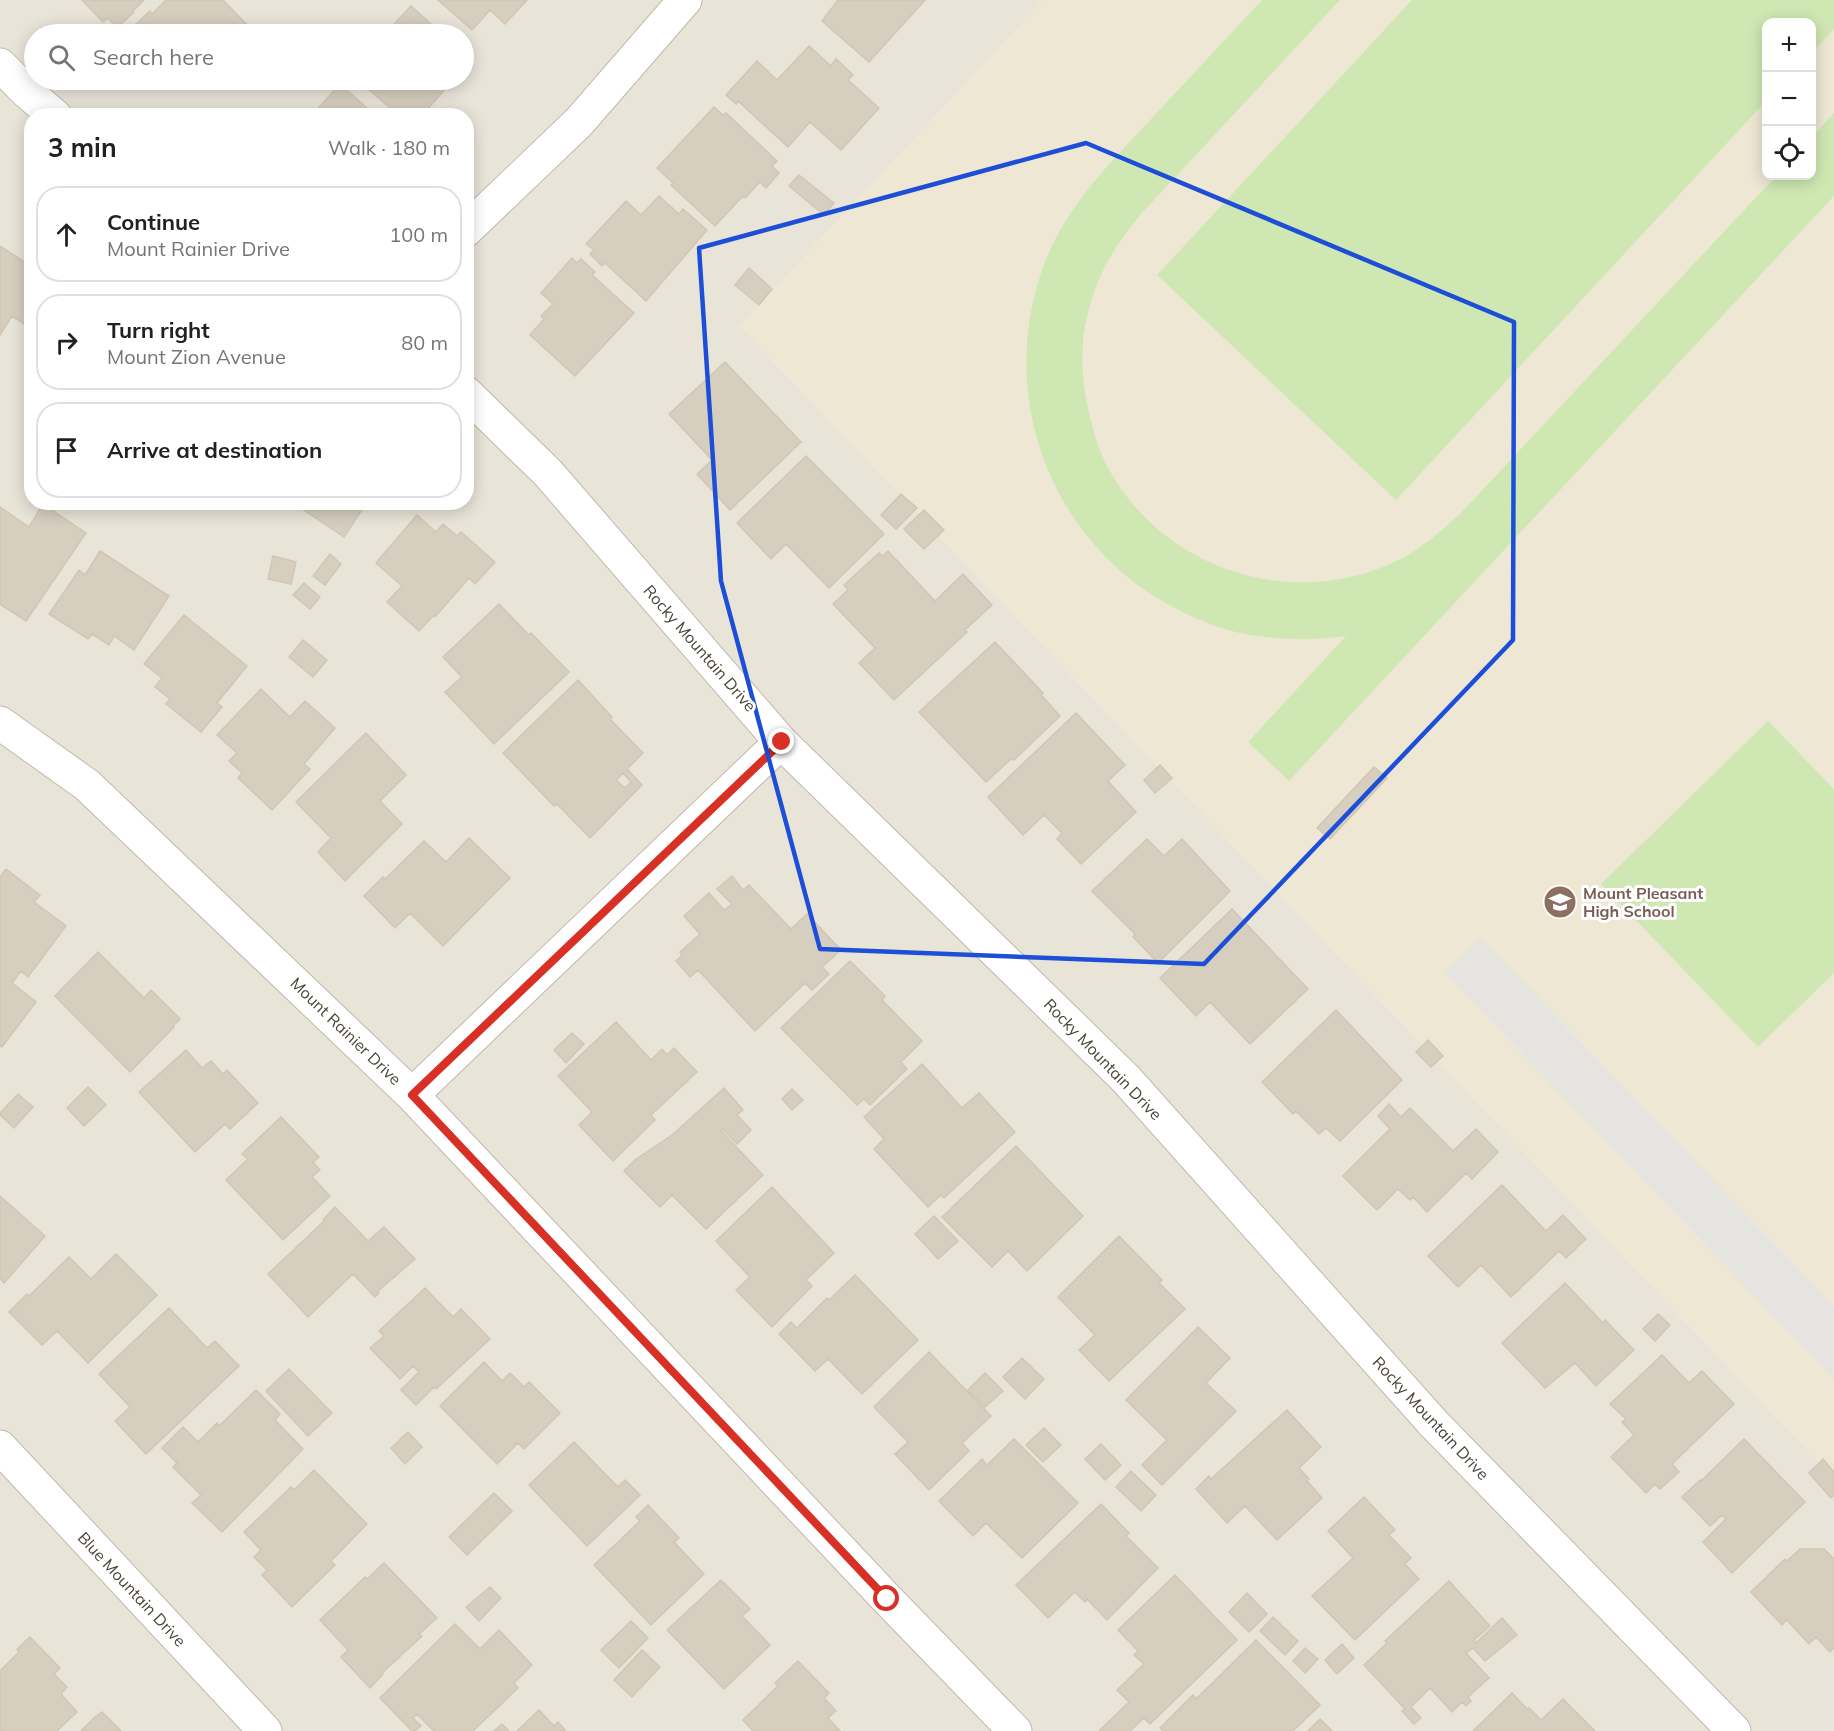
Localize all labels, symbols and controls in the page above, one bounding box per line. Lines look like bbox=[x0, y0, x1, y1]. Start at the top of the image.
map controls bbox=[1762, 18, 1816, 180]
button: + bbox=[1762, 18, 1816, 72]
search box bbox=[24, 24, 474, 90]
icon: search bbox=[45, 41, 78, 74]
text: Search here bbox=[93, 43, 214, 71]
button: − bbox=[1762, 72, 1816, 126]
button: locate bbox=[1762, 126, 1816, 180]
text: 3 min bbox=[48, 131, 117, 164]
text: Walk · 180 m bbox=[328, 135, 450, 160]
text: Continue bbox=[107, 208, 200, 236]
icon: ahead bbox=[50, 218, 83, 251]
text: 100 m bbox=[389, 222, 448, 247]
text: Mount Rainier Drive bbox=[107, 236, 290, 261]
text: Turn right bbox=[107, 316, 210, 344]
icon: right bbox=[50, 326, 83, 359]
text: 80 m bbox=[401, 330, 448, 355]
text: Mount Zion Avenue bbox=[107, 344, 286, 369]
icon: arrive bbox=[50, 434, 83, 467]
text: Arrive at destination bbox=[107, 436, 322, 464]
street label: Rocky Mountain Drive bbox=[640, 581, 760, 715]
route end bbox=[768, 728, 794, 754]
place label: Mount Pleasant High School bbox=[1583, 883, 1703, 921]
school or university icon: Mount Pleasant High School bbox=[1542, 884, 1578, 920]
street label: Mount Rainier Drive bbox=[286, 973, 406, 1089]
street label: Rocky Mountain Drive bbox=[1040, 994, 1166, 1124]
street label: Rocky Mountain Drive bbox=[1369, 1352, 1493, 1484]
street label: Blue Mountain Drive bbox=[74, 1528, 190, 1650]
route start bbox=[873, 1585, 899, 1611]

